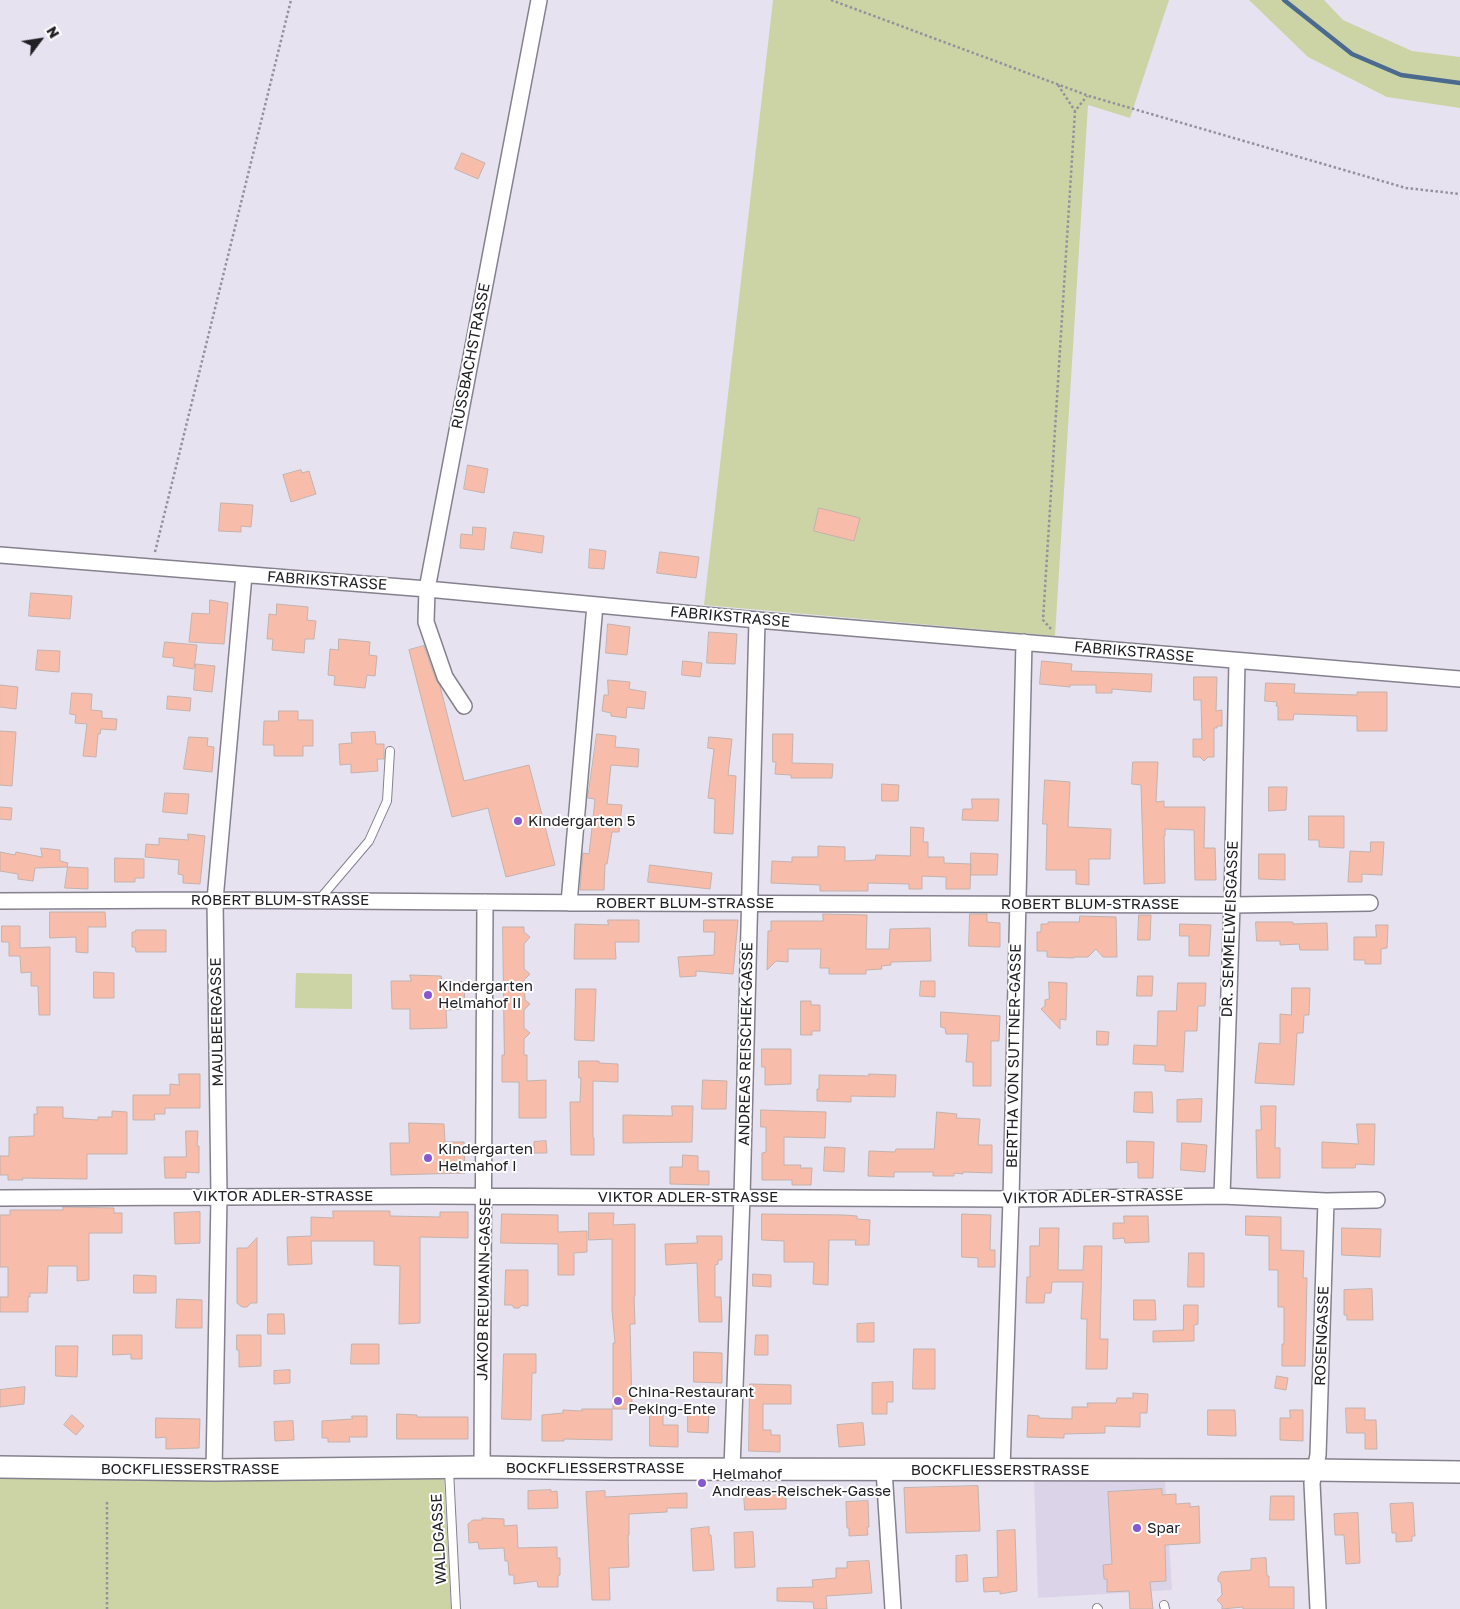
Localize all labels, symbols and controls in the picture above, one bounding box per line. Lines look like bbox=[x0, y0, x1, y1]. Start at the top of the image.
north arrow bbox=[15, 15, 65, 65]
text: N bbox=[43, 23, 63, 41]
street label: RUSSBACHSTRASSE bbox=[448, 281, 494, 431]
street label: FABRIKSTRASSE bbox=[266, 568, 388, 594]
street label: FABRIKSTRASSE bbox=[669, 603, 791, 631]
street label: FABRIKSTRASSE bbox=[1073, 638, 1195, 666]
place label: Kindergarten 5 bbox=[528, 812, 635, 830]
marker: Kindergarten 5 bbox=[512, 815, 524, 827]
street label: DR. SEMMELWEISGASSE bbox=[1218, 840, 1242, 1018]
street label: ROBERT BLUM-STRASSE bbox=[191, 891, 369, 909]
street label: ROBERT BLUM-STRASSE bbox=[596, 894, 774, 912]
street label: ROBERT BLUM-STRASSE bbox=[1001, 895, 1179, 913]
street label: ANDREAS REISCHEK-GASSE bbox=[735, 942, 757, 1146]
street label: BERTHA VON SUTTNER-GASSE bbox=[1003, 944, 1025, 1168]
street label: MAULBEERGASSE bbox=[207, 957, 227, 1087]
place label: Kindergarten Helmahof II bbox=[438, 977, 533, 1012]
marker: Kindergarten Helmahof II bbox=[422, 989, 434, 1001]
place label: Kindergarten Helmahof I bbox=[438, 1140, 533, 1175]
marker: Kindergarten Helmahof I bbox=[422, 1152, 434, 1164]
street label: VIKTOR ADLER-STRASSE bbox=[1003, 1186, 1183, 1208]
street label: VIKTOR ADLER-STRASSE bbox=[193, 1187, 373, 1205]
street label: VIKTOR ADLER-STRASSE bbox=[598, 1188, 778, 1206]
street label: JAKOB REUMANN-GASSE bbox=[473, 1197, 495, 1381]
street label: ROSENGASSE bbox=[1311, 1286, 1333, 1386]
place label: China-Restaurant Peking-Ente bbox=[628, 1383, 754, 1418]
marker: China-Restaurant Peking-Ente bbox=[612, 1395, 624, 1407]
street label: BOCKFLIESSERSTRASSE bbox=[506, 1459, 684, 1477]
street label: BOCKFLIESSERSTRASSE bbox=[101, 1460, 279, 1478]
street label: BOCKFLIESSERSTRASSE bbox=[911, 1461, 1089, 1479]
place label: Helmahof Andreas-Reischek-Gasse bbox=[712, 1465, 891, 1500]
marker: Helmahof Andreas-Reischek-Gasse bbox=[696, 1477, 708, 1489]
street label: WALDGASSE bbox=[428, 1493, 450, 1585]
place label: Spar bbox=[1147, 1519, 1180, 1537]
marker: Spar bbox=[1131, 1522, 1143, 1534]

